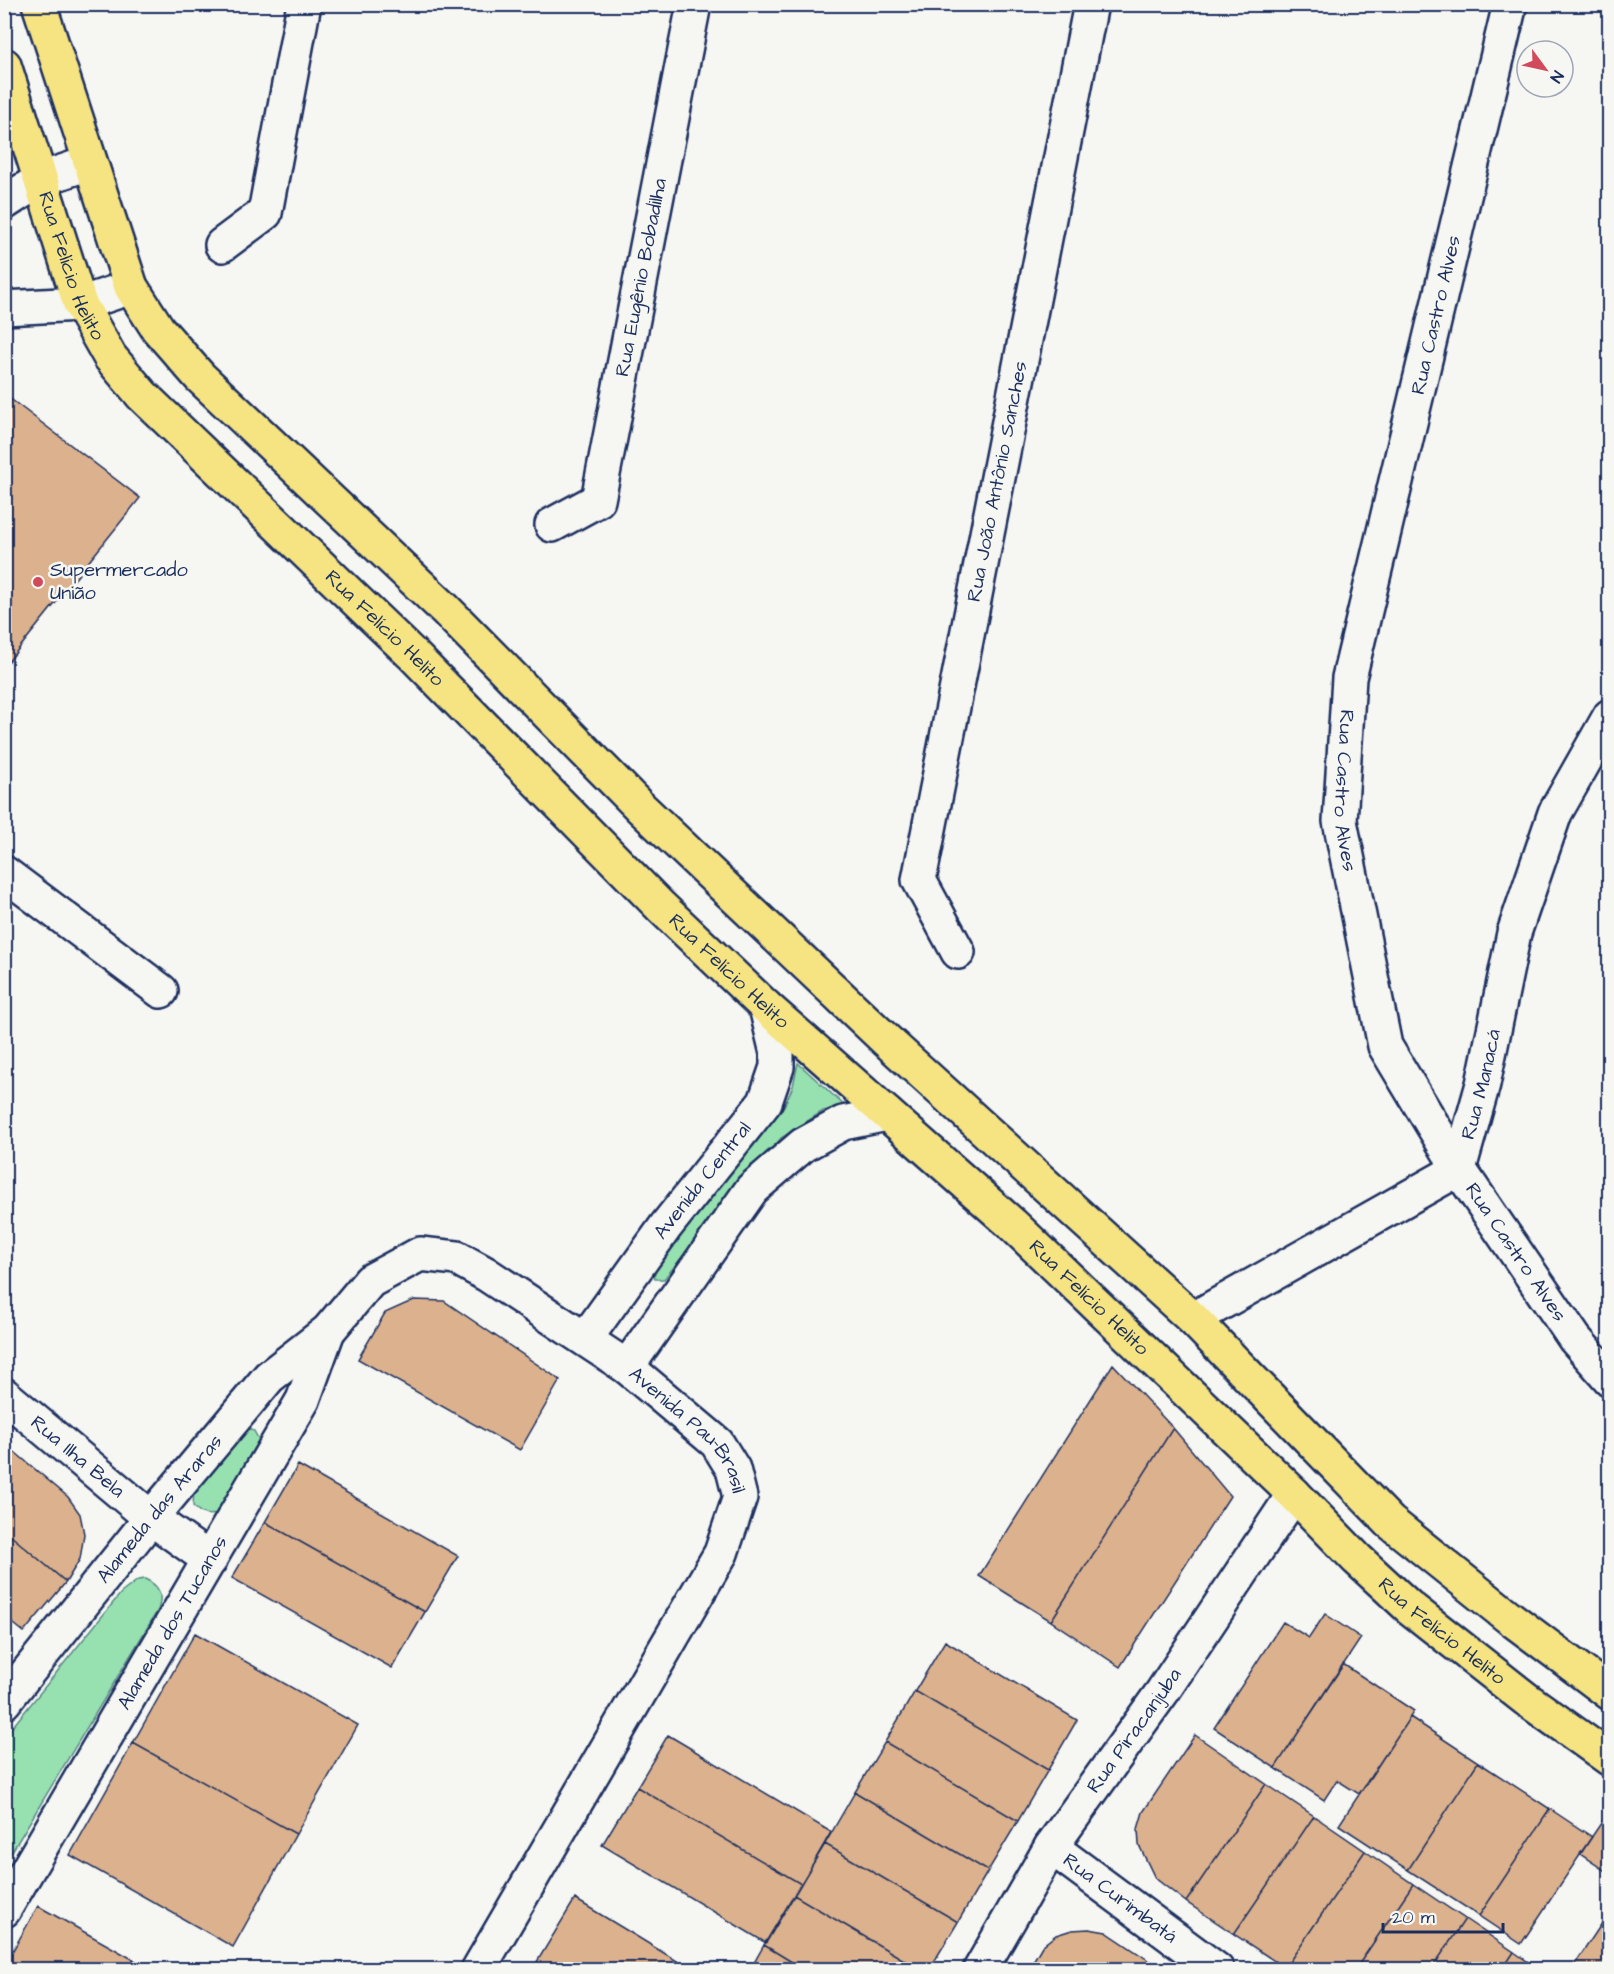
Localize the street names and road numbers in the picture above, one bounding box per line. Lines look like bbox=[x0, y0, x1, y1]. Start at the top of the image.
street label: Rua Eugênio Bobadilha bbox=[608, 176, 674, 379]
street label: Rua Felício Helito bbox=[31, 188, 112, 345]
street label: Rua Castro Alves bbox=[1404, 233, 1468, 397]
street label: Rua João Antônio Sanches bbox=[960, 359, 1035, 604]
street label: Rua Felício Helito bbox=[319, 564, 451, 693]
street label: Rua Castro Alves bbox=[1326, 709, 1364, 874]
street label: Rua Felício Helito bbox=[662, 907, 795, 1035]
street label: Rua Manacá bbox=[1454, 1027, 1508, 1143]
street label: Avenida Central bbox=[647, 1116, 758, 1245]
street label: Rua Castro Alves bbox=[1458, 1177, 1573, 1327]
street label: Rua Felício Helito bbox=[1023, 1233, 1155, 1362]
street label: Avenida Pau-Brasil bbox=[623, 1360, 752, 1496]
street label: Rua Ilha Bela bbox=[24, 1409, 131, 1504]
street label: Alameda das Araras bbox=[90, 1429, 229, 1589]
street label: Alameda dos Tucanos bbox=[110, 1531, 234, 1715]
street label: Rua Felício Helito bbox=[1372, 1571, 1511, 1692]
street label: Rua Piracanjuba bbox=[1080, 1663, 1188, 1799]
street label: Rua Curimbatá bbox=[1057, 1846, 1183, 1950]

